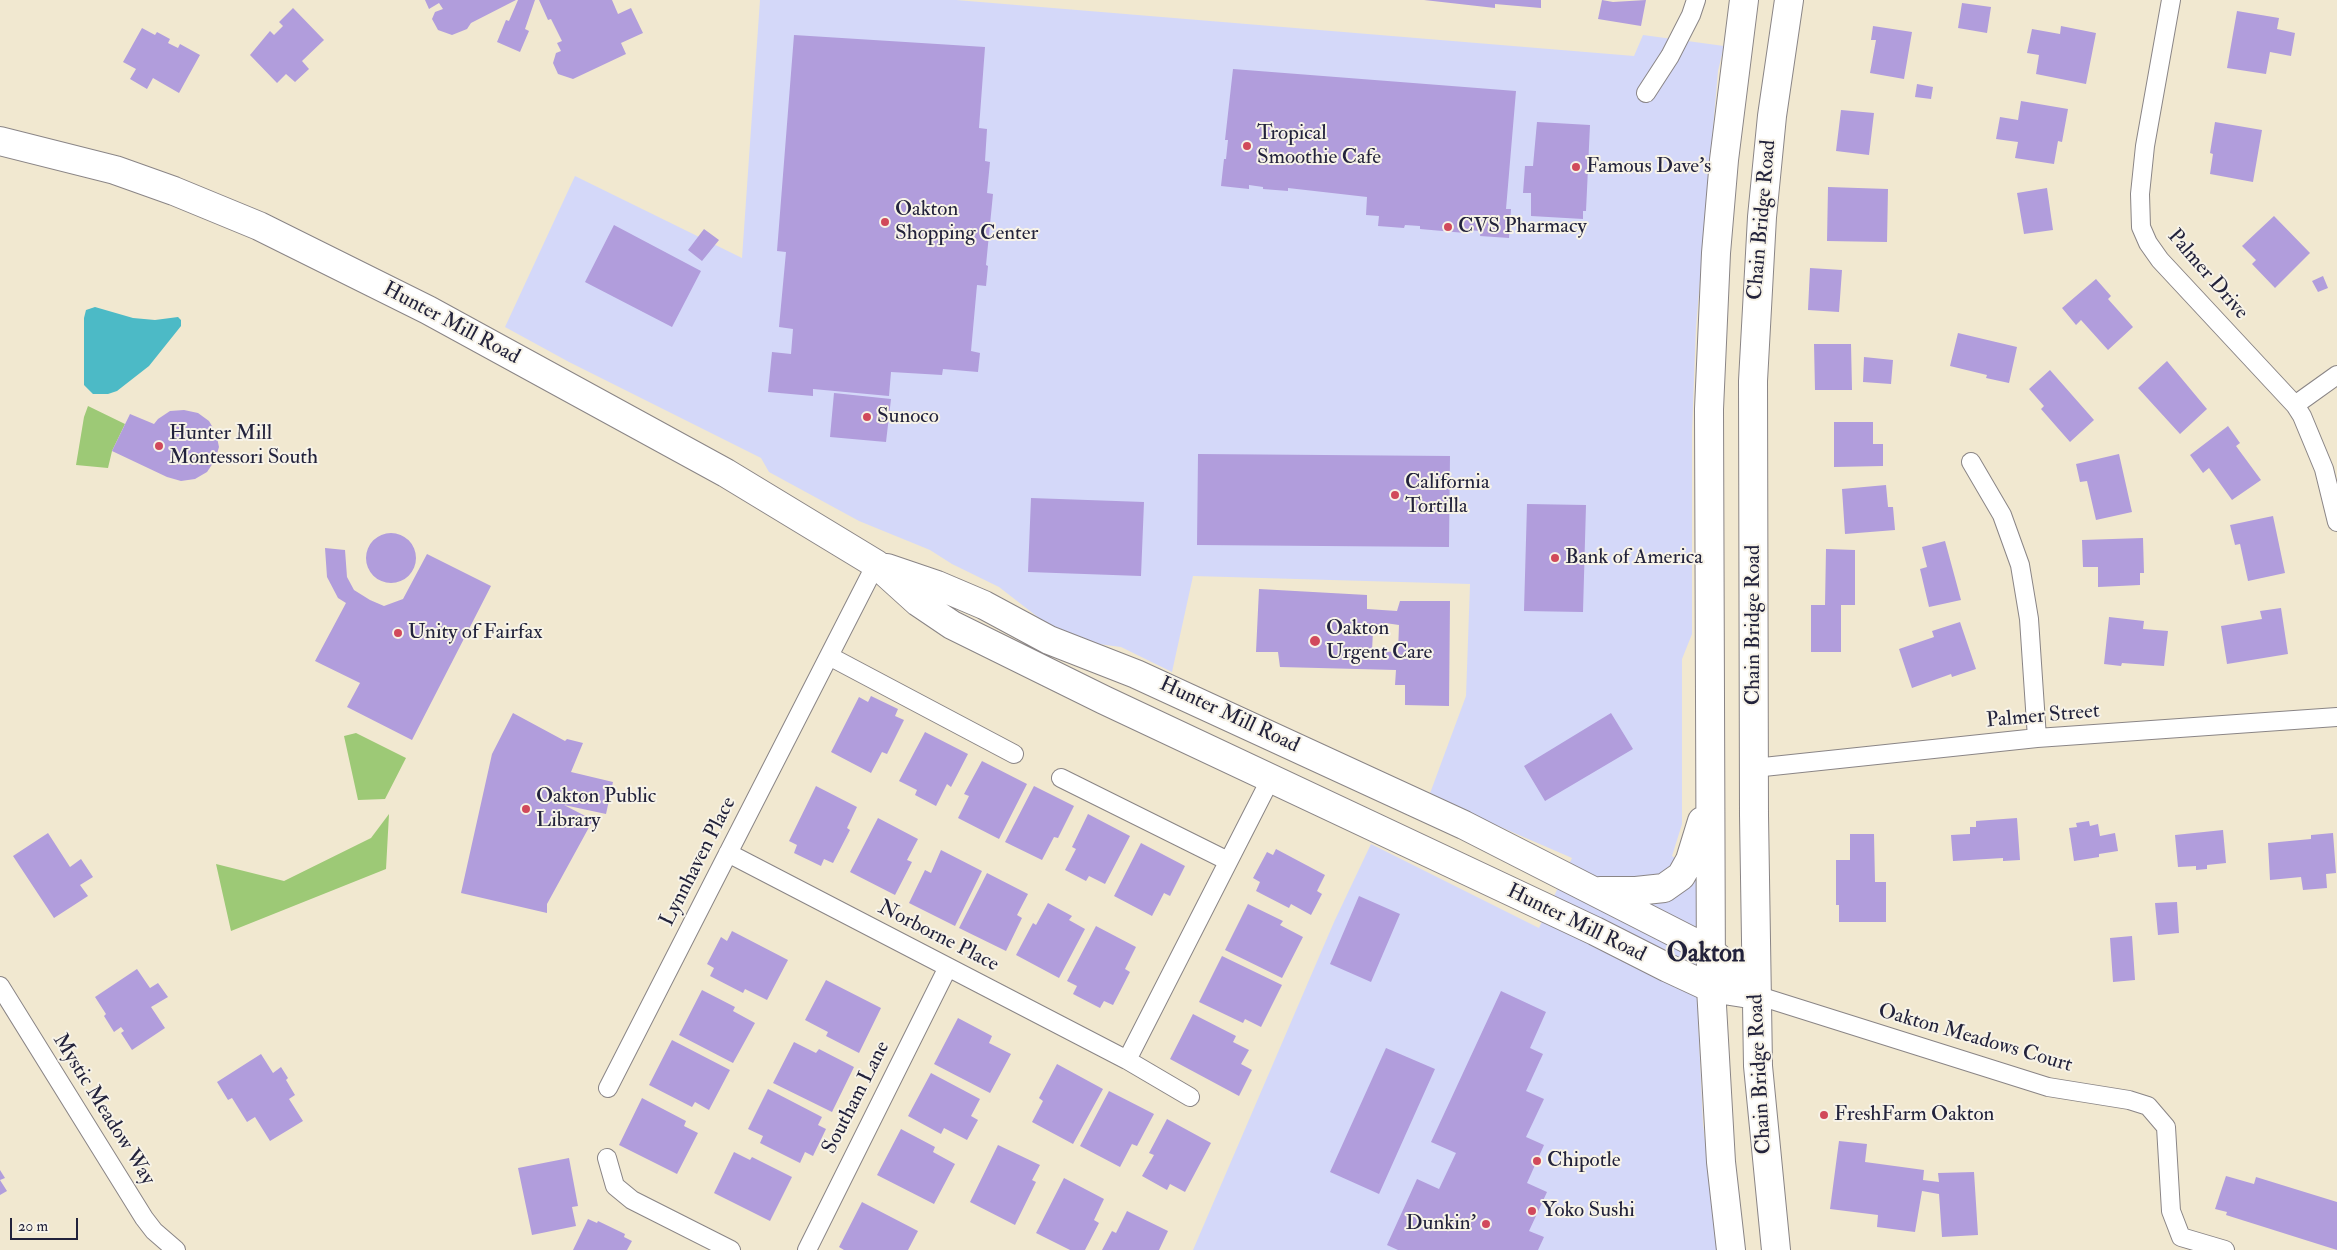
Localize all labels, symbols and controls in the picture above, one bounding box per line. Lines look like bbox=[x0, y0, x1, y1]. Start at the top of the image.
place label: Tropical Smoothie Cafe bbox=[1257, 121, 1381, 171]
street label: Chain Bridge Road bbox=[1743, 139, 1783, 301]
marker: Tropical Smoothie Cafe bbox=[1241, 140, 1253, 152]
place label: Famous Dave's bbox=[1586, 154, 1711, 180]
marker: Famous Dave's bbox=[1570, 161, 1582, 173]
place label: Oakton Shopping Center bbox=[895, 197, 1038, 247]
place label: CVS Pharmacy bbox=[1458, 214, 1587, 240]
marker: Oakton Shopping Center bbox=[879, 216, 891, 228]
marker: CVS Pharmacy bbox=[1442, 221, 1454, 233]
street label: Palmer Drive bbox=[2161, 225, 2253, 325]
street label: Hunter Mill Road bbox=[378, 277, 524, 371]
place label: Sunoco bbox=[877, 404, 939, 430]
marker: Sunoco bbox=[861, 411, 873, 423]
place label: Hunter Mill Montessori South bbox=[169, 421, 318, 471]
marker: Hunter Mill Montessori South bbox=[153, 440, 165, 452]
place label: California Tortilla bbox=[1405, 470, 1490, 520]
marker: California Tortilla bbox=[1389, 489, 1401, 501]
place label: Bank of America bbox=[1565, 545, 1703, 571]
street label: Chain Bridge Road bbox=[1741, 545, 1767, 705]
marker: Bank of America bbox=[1549, 552, 1561, 564]
place label: Oakton Urgent Care bbox=[1326, 616, 1432, 666]
place label: Unity of Fairfax bbox=[408, 620, 543, 646]
marker: Unity of Fairfax bbox=[392, 627, 404, 639]
marker: Oakton Urgent Care bbox=[1308, 634, 1322, 648]
street label: Hunter Mill Road bbox=[1155, 673, 1303, 759]
street label: Palmer Street bbox=[1985, 699, 2101, 735]
place label: Oakton Public Library bbox=[536, 784, 656, 834]
street label: Lynnhaven Place bbox=[656, 793, 742, 931]
marker: Oakton Public Library bbox=[520, 803, 532, 815]
street label: Hunter Mill Road bbox=[1502, 879, 1650, 969]
street label: Norborne Place bbox=[873, 896, 1003, 978]
district label: Oakton bbox=[1667, 939, 1745, 971]
street label: Chain Bridge Road bbox=[1744, 993, 1778, 1155]
street label: Oakton Meadows Court bbox=[1875, 999, 2075, 1079]
street label: Mystic Meadow Way bbox=[46, 1030, 160, 1190]
street label: Southam Lane bbox=[818, 1037, 896, 1159]
place label: FreshFarm Oakton bbox=[1834, 1102, 1994, 1128]
marker: FreshFarm Oakton bbox=[1818, 1109, 1830, 1121]
place label: Chipotle bbox=[1547, 1148, 1621, 1174]
marker: Chipotle bbox=[1531, 1155, 1543, 1167]
place label: Yoko Sushi bbox=[1542, 1198, 1635, 1224]
marker: Yoko Sushi bbox=[1526, 1205, 1538, 1217]
scale bar bbox=[12, 1208, 80, 1240]
place label: Dunkin' bbox=[1405, 1211, 1476, 1237]
text: 20 m bbox=[18, 1217, 48, 1236]
marker: Dunkin' bbox=[1480, 1218, 1492, 1230]

